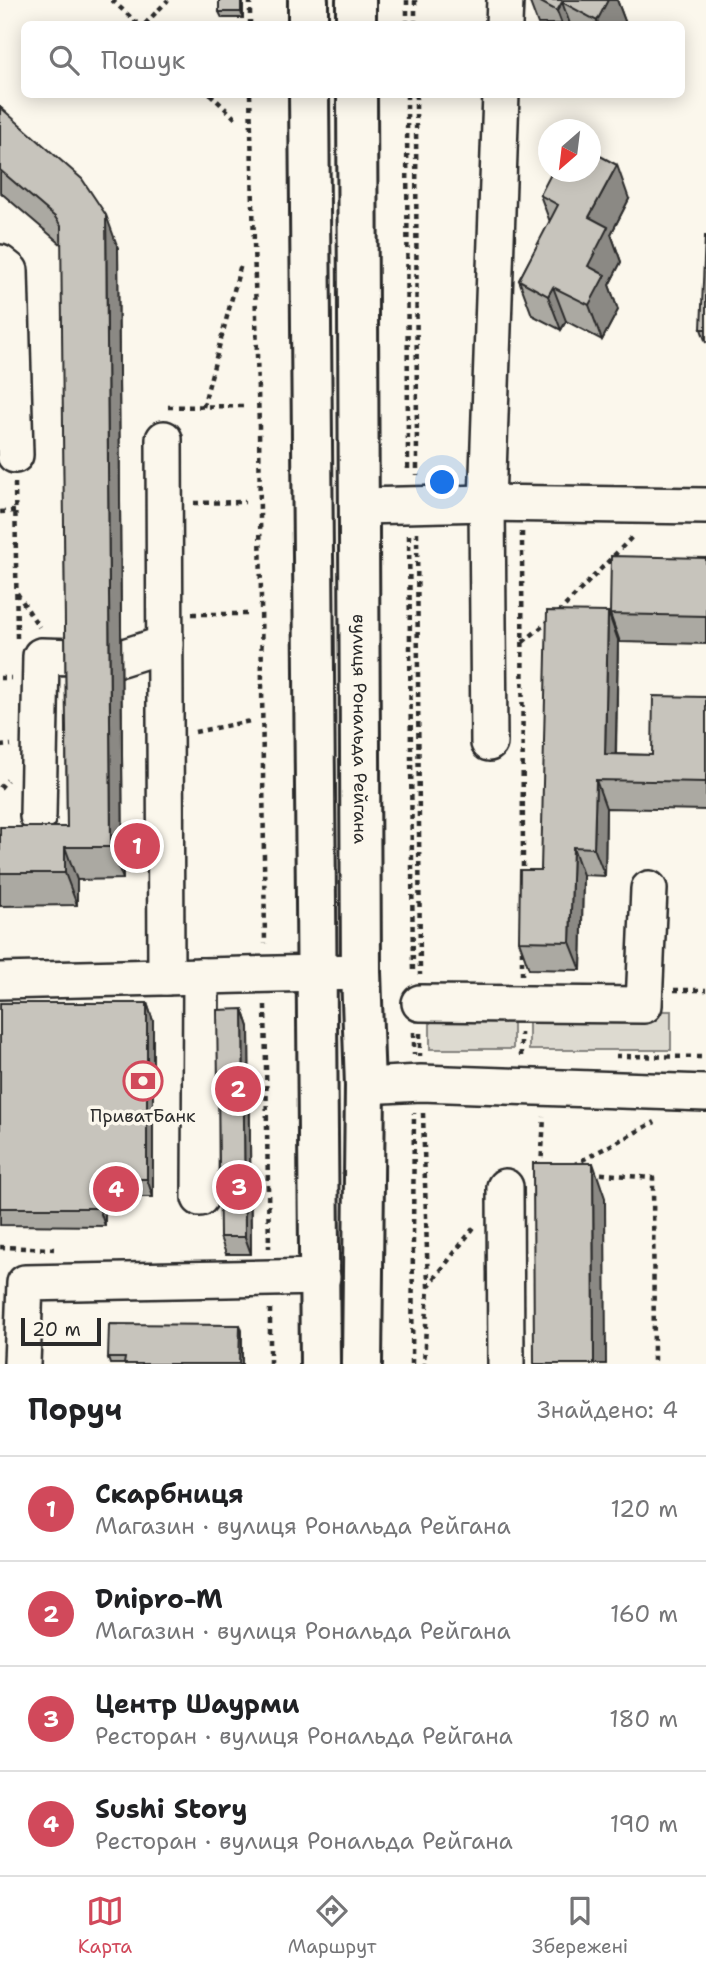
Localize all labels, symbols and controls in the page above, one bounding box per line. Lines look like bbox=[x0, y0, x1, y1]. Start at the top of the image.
search box bbox=[21, 21, 685, 98]
icon: search bbox=[45, 41, 83, 79]
text: Пошук bbox=[101, 42, 185, 77]
north arrow bbox=[538, 119, 601, 182]
your location bbox=[425, 465, 459, 499]
street label: вулиця Рональда Рейгана bbox=[347, 614, 372, 844]
pin: 1 bbox=[114, 820, 160, 872]
bank icon: ПриватБанк bbox=[122, 1060, 164, 1102]
pin: 2 bbox=[215, 1063, 261, 1115]
place label: ПриватБанк bbox=[90, 1104, 196, 1128]
pin: 3 bbox=[216, 1161, 262, 1213]
pin: 4 bbox=[93, 1163, 139, 1215]
scale bar bbox=[21, 1315, 102, 1347]
text: 20 m bbox=[32, 1317, 81, 1342]
text: Поруч bbox=[28, 1389, 122, 1430]
text: Знайдено: 4 bbox=[537, 1395, 678, 1425]
text: Скарбниця bbox=[95, 1476, 244, 1511]
text: 1 bbox=[46, 1494, 56, 1524]
text: 120 m bbox=[610, 1494, 678, 1524]
text: Магазин · вулиця Рональда Рейгана bbox=[95, 1511, 511, 1541]
text: Dnipro-M bbox=[95, 1581, 223, 1616]
text: 2 bbox=[43, 1599, 59, 1629]
text: 160 m bbox=[610, 1599, 678, 1629]
text: Магазин · вулиця Рональда Рейгана bbox=[95, 1616, 511, 1646]
text: Центр Шаурми bbox=[95, 1686, 299, 1721]
text: 3 bbox=[43, 1704, 59, 1734]
text: 180 m bbox=[609, 1704, 678, 1734]
text: Ресторан · вулиця Рональда Рейгана bbox=[95, 1721, 513, 1751]
text: Sushi Story bbox=[95, 1791, 247, 1826]
text: 4 bbox=[43, 1809, 59, 1839]
text: 190 m bbox=[610, 1809, 678, 1839]
text: Ресторан · вулиця Рональда Рейгана bbox=[95, 1826, 513, 1856]
tab: Карта bbox=[78, 1892, 132, 1959]
tab: Маршрут bbox=[288, 1892, 376, 1959]
tab: Збережені bbox=[532, 1892, 628, 1959]

